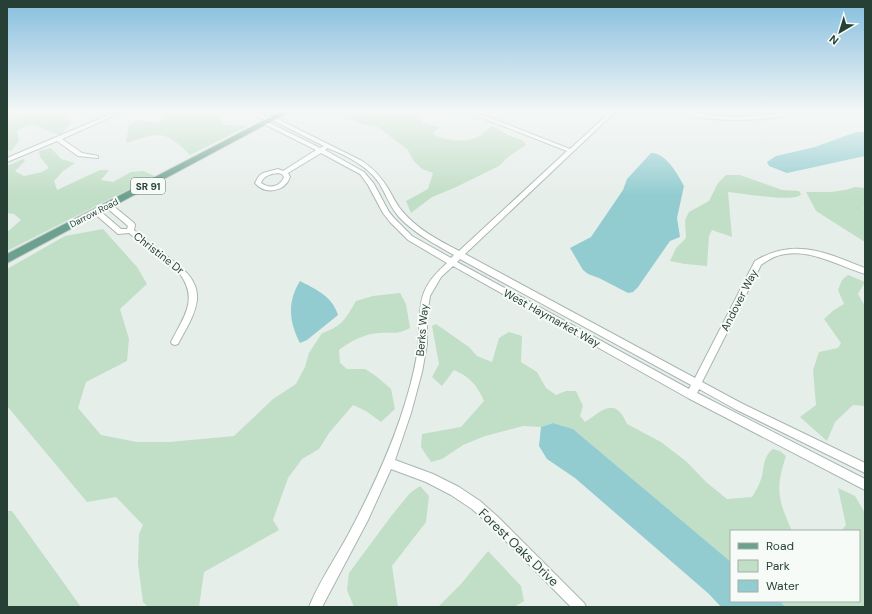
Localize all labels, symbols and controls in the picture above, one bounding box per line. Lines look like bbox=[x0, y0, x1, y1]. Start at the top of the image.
north arrow bbox=[820, 12, 860, 52]
text: N bbox=[826, 32, 841, 48]
road number: SR 91 bbox=[131, 178, 165, 194]
street label: Darrow Road bbox=[68, 195, 121, 230]
street label: Christine Dr bbox=[131, 229, 187, 277]
street label: Andover Way bbox=[717, 267, 761, 333]
street label: West Haymarket Way bbox=[501, 286, 603, 350]
street label: Berks Way bbox=[413, 303, 431, 357]
street label: Forest Oaks Drive bbox=[475, 505, 562, 590]
legend bbox=[730, 530, 860, 602]
text: Road bbox=[766, 538, 794, 554]
text: Park bbox=[766, 558, 790, 574]
text: Water bbox=[766, 578, 800, 594]

